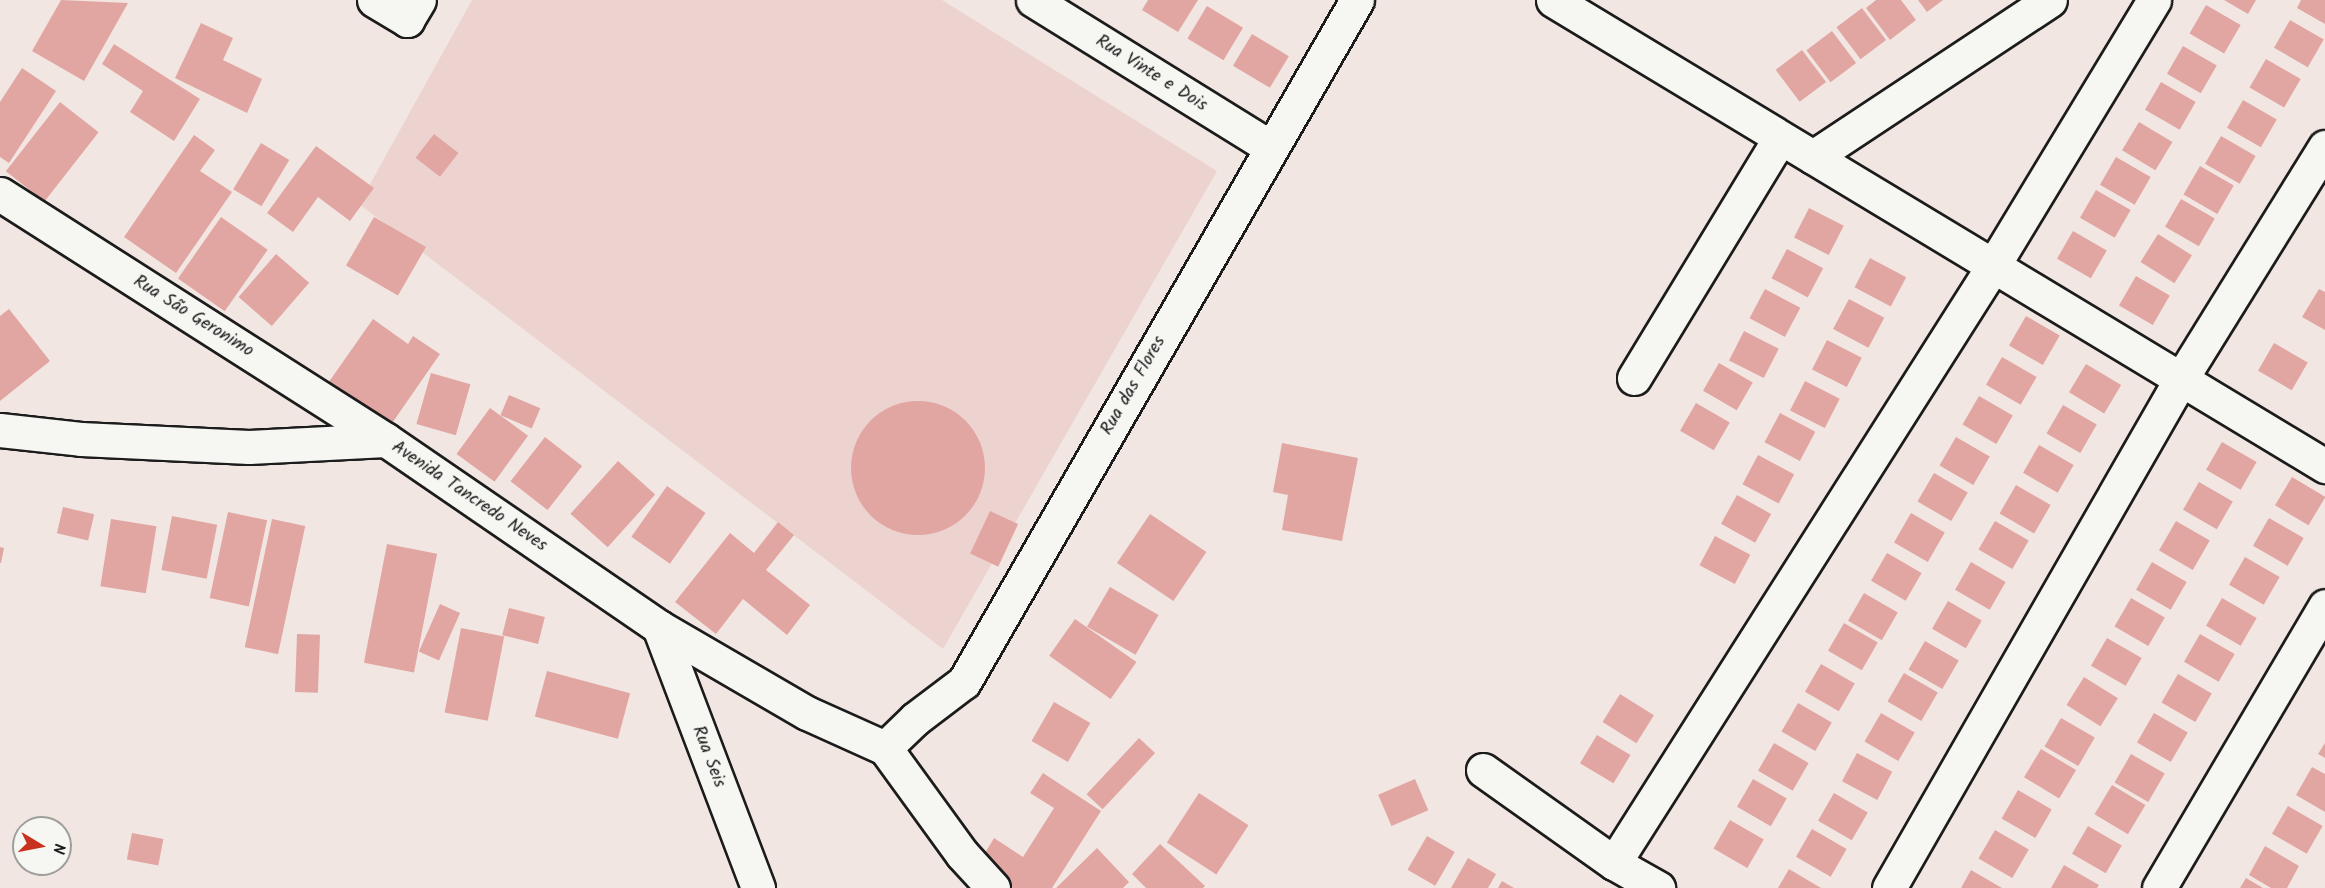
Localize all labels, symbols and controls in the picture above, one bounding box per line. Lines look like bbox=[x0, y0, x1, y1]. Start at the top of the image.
street label: Rua Vinte e Dois bbox=[1091, 31, 1211, 117]
street label: Rua São Geronimo bbox=[129, 271, 257, 363]
street label: Rua das Flores bbox=[1097, 333, 1171, 439]
street label: Avenida Tancredo Neves bbox=[387, 437, 551, 557]
street label: Rua Seis bbox=[686, 723, 730, 791]
north arrow bbox=[12, 816, 72, 876]
text: N bbox=[45, 842, 71, 856]

